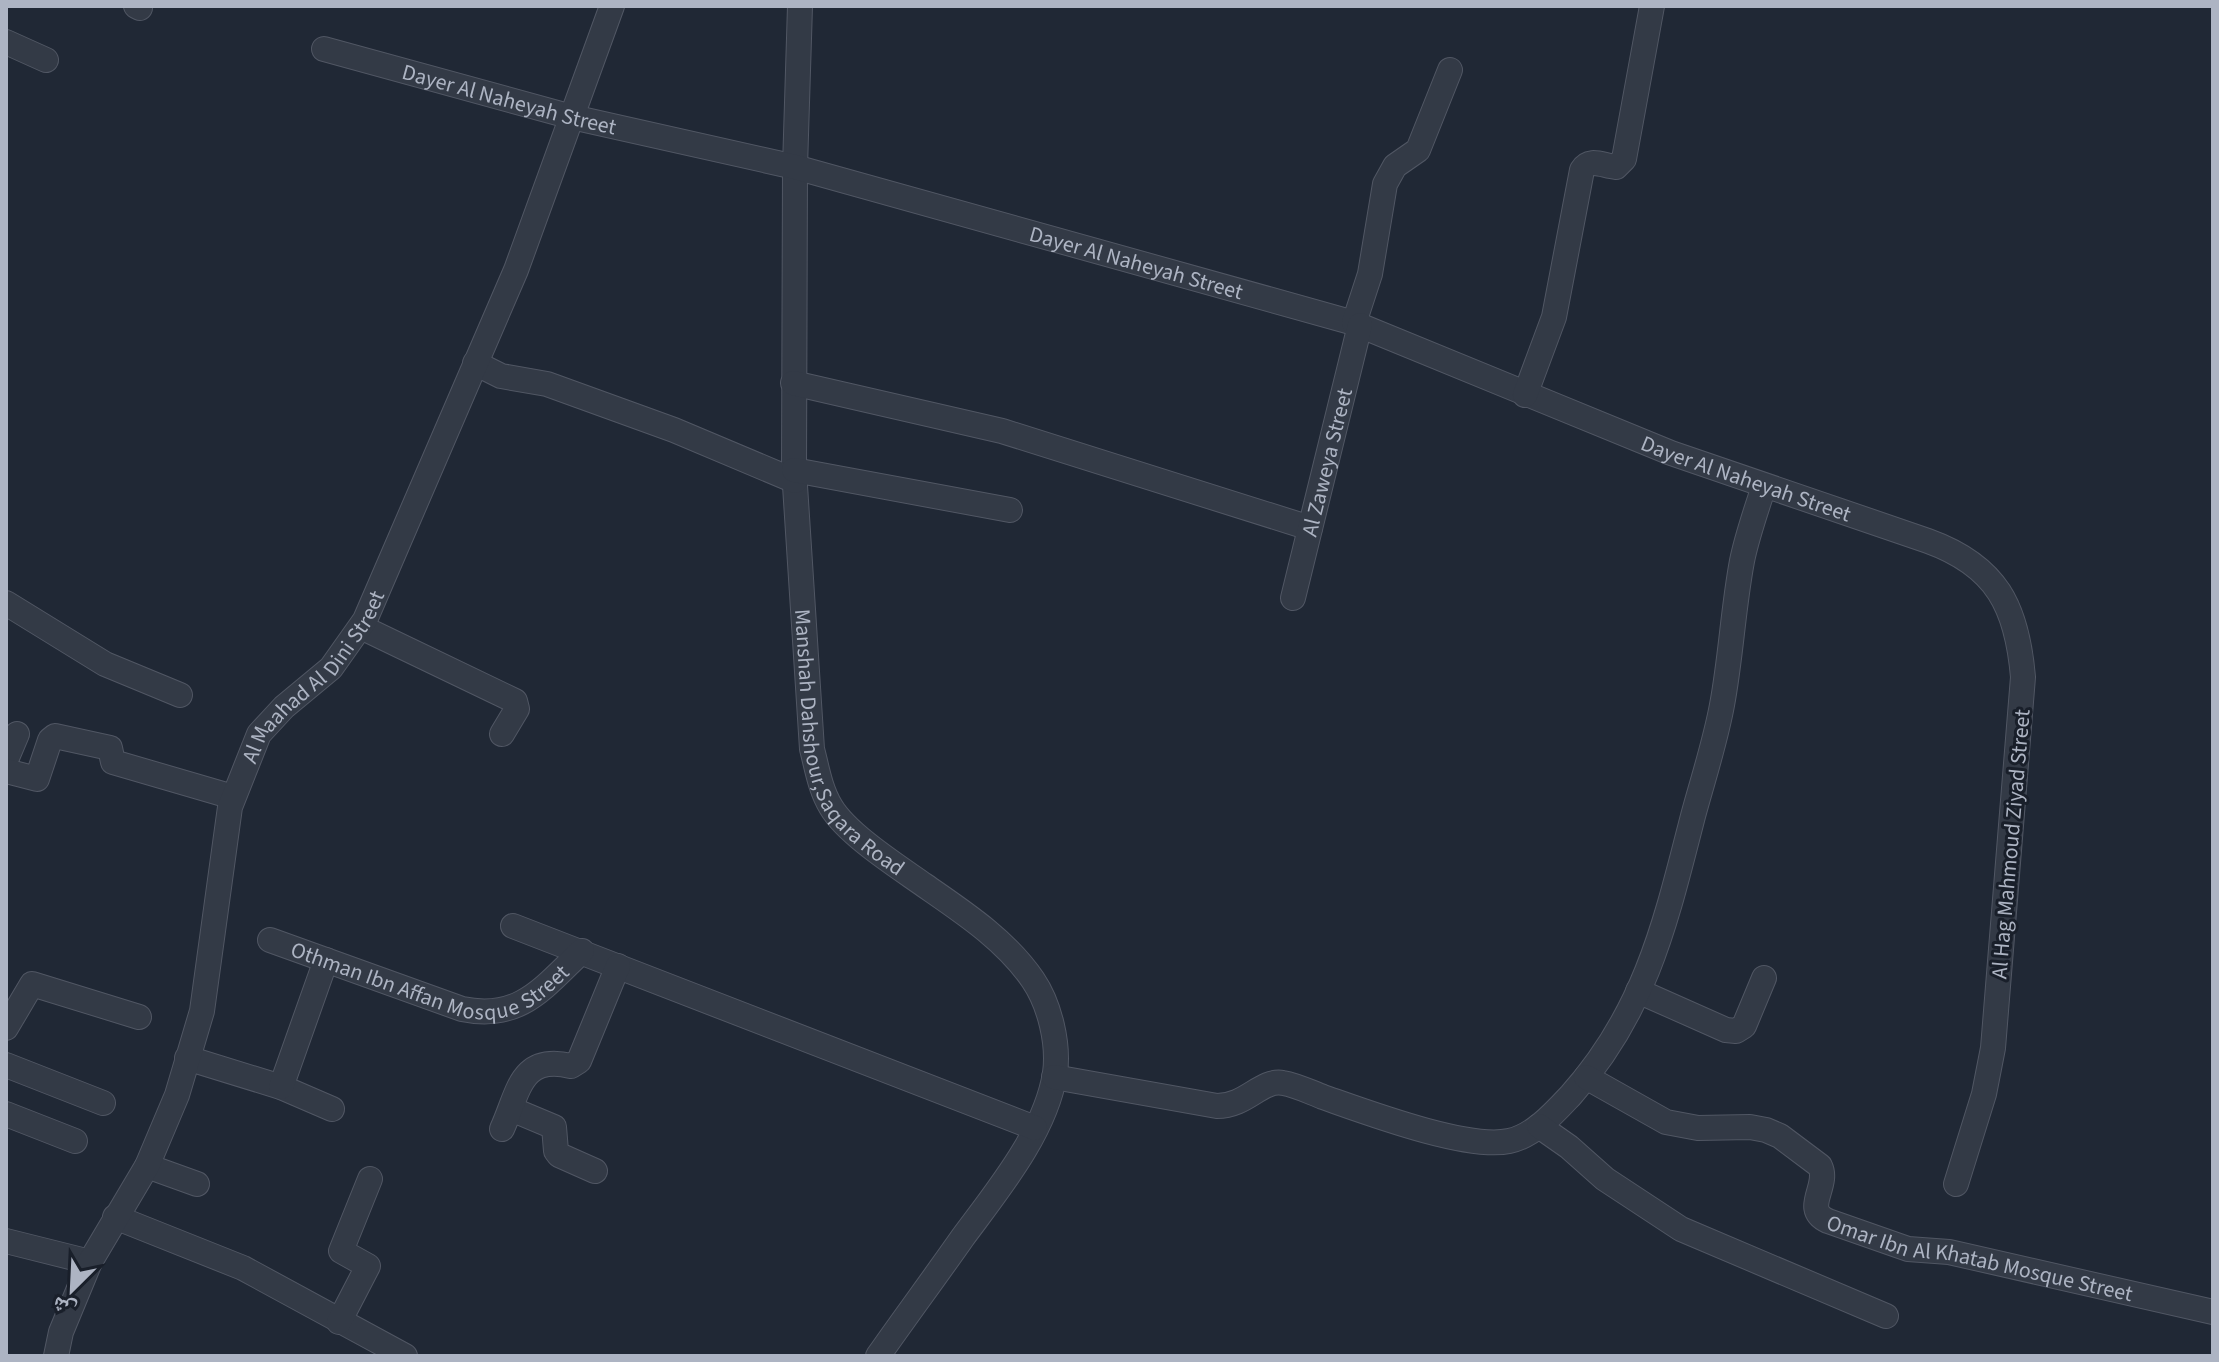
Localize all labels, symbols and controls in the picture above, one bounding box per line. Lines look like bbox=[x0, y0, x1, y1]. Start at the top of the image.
street label: Dayer Al Naheyah Street bbox=[398, 56, 620, 144]
street label: Dayer Al Naheyah Street bbox=[1025, 218, 1247, 308]
street label: Al Zaweya Street bbox=[1294, 384, 1361, 540]
street label: Dayer Al Naheyah Street bbox=[1636, 427, 1856, 531]
street label: Al Maahad Al Dini Street bbox=[234, 585, 393, 768]
street label: Manshah Dahshour,Saqara Road bbox=[786, 608, 911, 884]
street label: Al Hag Mahmoud Ziyad Street bbox=[1983, 707, 2039, 980]
street label: Othman Ibn Affan Mosque Street bbox=[278, 931, 576, 973]
text: Othman Ibn Affan Mosque Street bbox=[286, 934, 577, 1029]
street label: Omar Ibn Al Khatab Mosque Street bbox=[1822, 1207, 2136, 1310]
north arrow bbox=[32, 1250, 112, 1330]
text: ش bbox=[47, 1288, 81, 1327]

